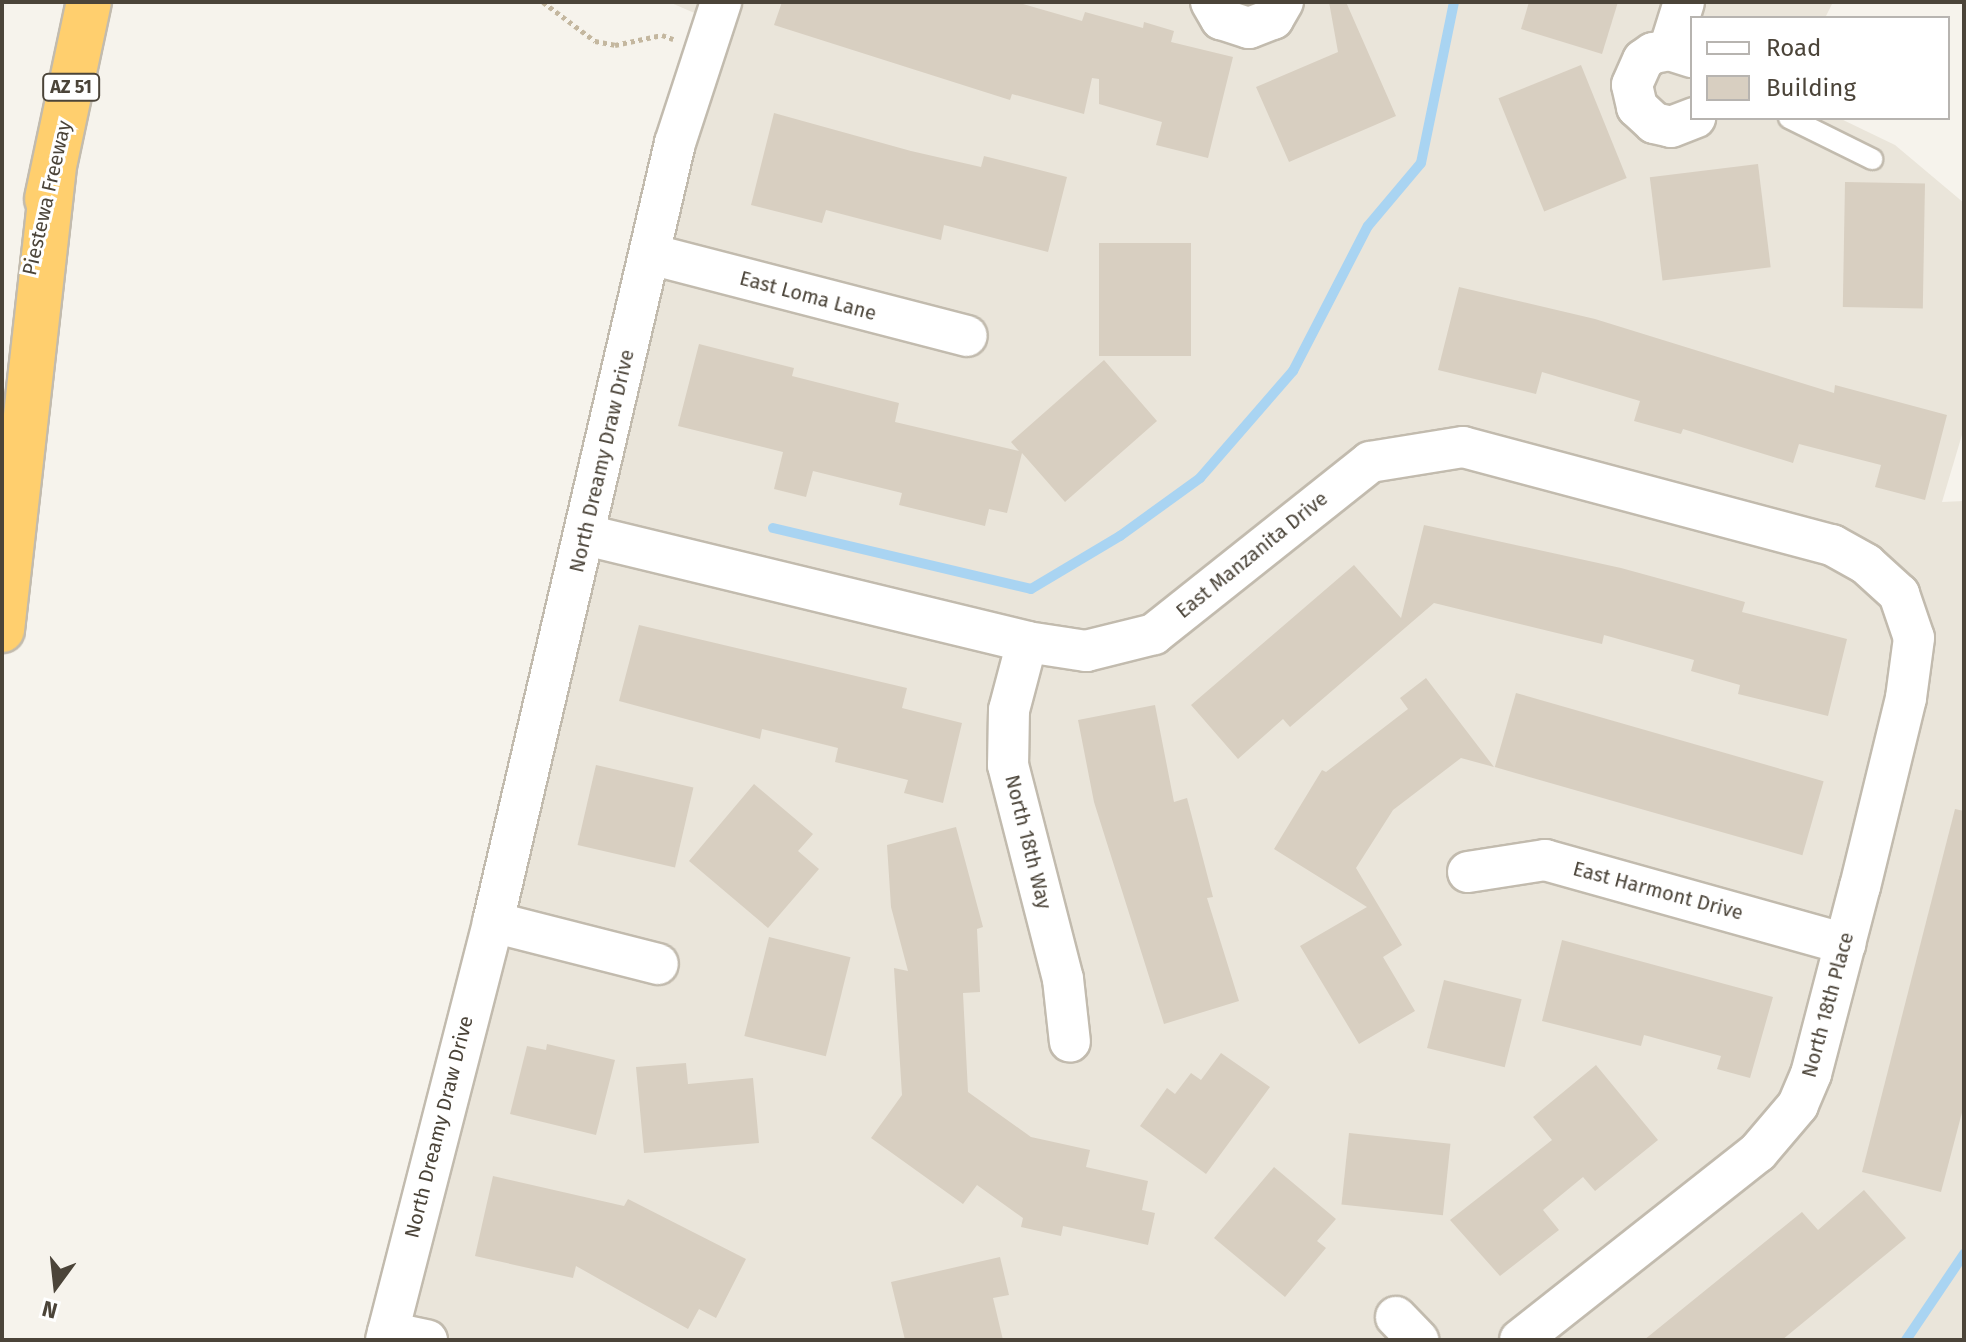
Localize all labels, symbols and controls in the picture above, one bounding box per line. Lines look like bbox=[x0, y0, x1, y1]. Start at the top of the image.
legend bbox=[1690, 16, 1950, 120]
text: Road bbox=[1766, 34, 1821, 62]
road number: AZ 51 bbox=[41, 73, 101, 101]
text: Building bbox=[1766, 74, 1856, 102]
street label: Piestewa Freeway bbox=[18, 118, 76, 278]
street label: East Loma Lane bbox=[737, 266, 879, 326]
street label: North Dreamy Draw Drive bbox=[565, 347, 639, 575]
street label: East Manzanita Drive bbox=[1171, 487, 1333, 623]
street label: North 18th Way bbox=[1000, 772, 1056, 912]
street label: East Harmont Drive bbox=[1570, 857, 1746, 925]
street label: North 18th Place bbox=[1797, 930, 1859, 1080]
street label: North Dreamy Draw Drive bbox=[400, 1013, 478, 1241]
north arrow bbox=[16, 1246, 96, 1326]
text: N bbox=[39, 1295, 60, 1325]

